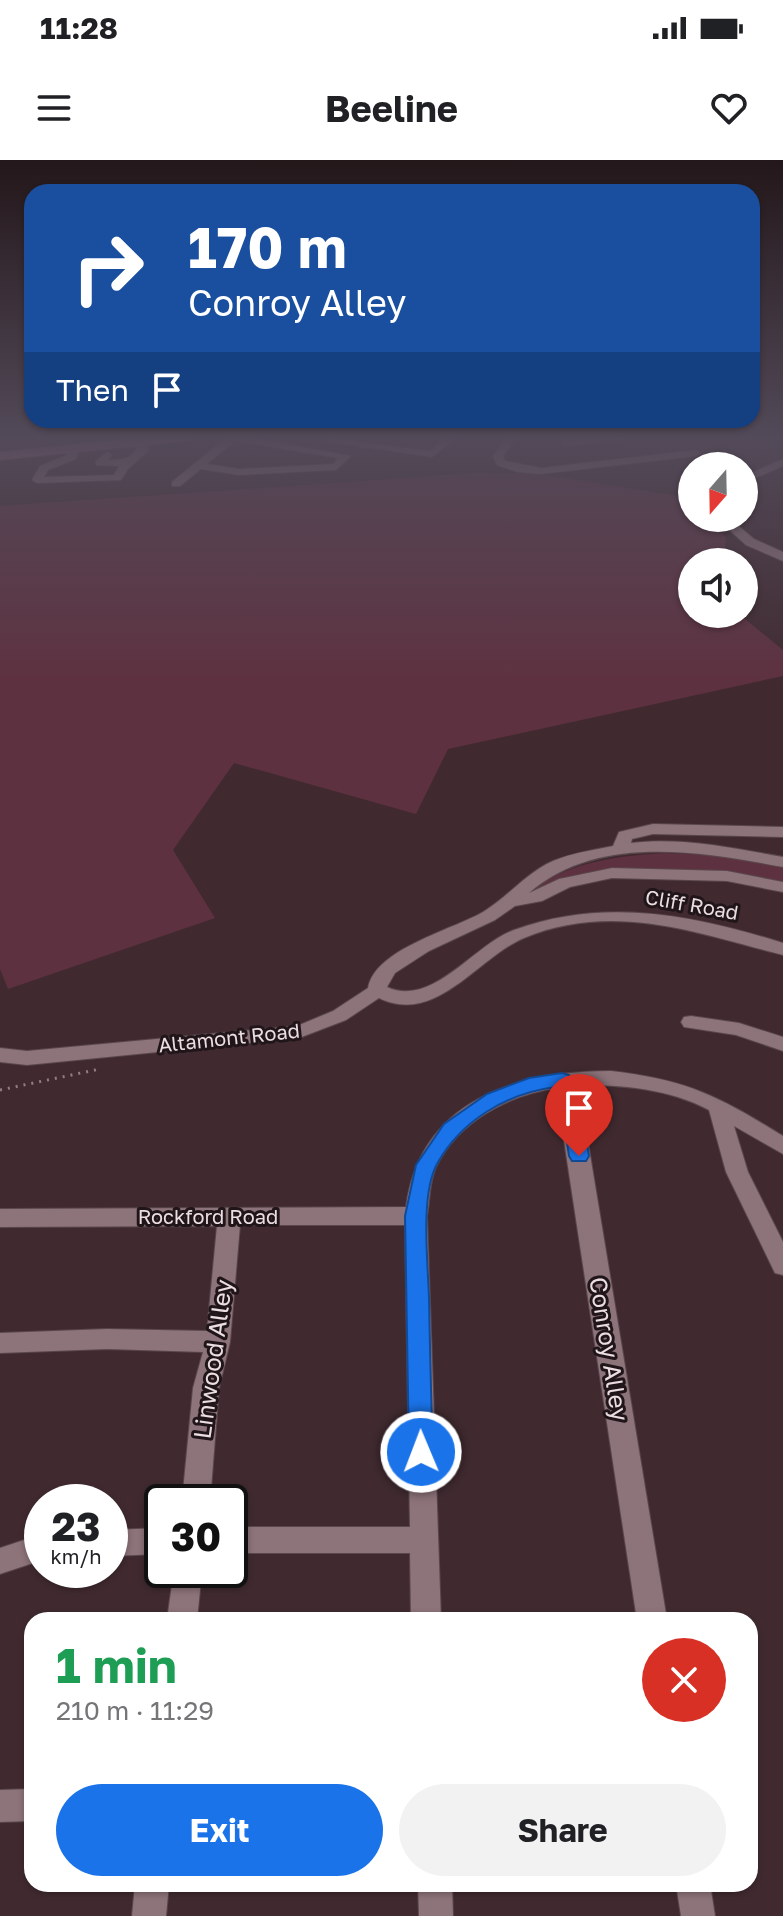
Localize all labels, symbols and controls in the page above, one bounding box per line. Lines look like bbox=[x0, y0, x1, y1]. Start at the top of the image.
text: 11:28 bbox=[40, 10, 118, 46]
icon: menu bbox=[32, 86, 76, 130]
icon: heart bbox=[707, 86, 751, 130]
text: Beeline bbox=[325, 87, 458, 130]
text: 170 m bbox=[188, 213, 347, 280]
icon: right bbox=[56, 216, 160, 320]
text: Conroy Alley bbox=[188, 281, 406, 324]
icon: arrive bbox=[145, 368, 189, 412]
text: Then bbox=[56, 372, 129, 408]
north arrow bbox=[678, 452, 758, 532]
map controls bbox=[678, 452, 758, 628]
button: sound bbox=[678, 548, 758, 628]
street label: Cliff Road bbox=[644, 884, 740, 924]
street label: Altamont Road bbox=[157, 1018, 301, 1056]
pin bbox=[545, 1074, 613, 1156]
icon: arrive bbox=[557, 1086, 601, 1130]
street label: Rockford Road bbox=[138, 1204, 278, 1228]
street label: Conroy Alley bbox=[584, 1275, 636, 1423]
street label: Linwood Alley bbox=[186, 1277, 238, 1441]
position arrow bbox=[379, 1410, 463, 1494]
speed limit sign: 30 bbox=[144, 1484, 248, 1588]
text: 23 bbox=[52, 1502, 100, 1550]
text: km/h bbox=[51, 1544, 101, 1568]
text: 1 min bbox=[56, 1636, 177, 1694]
button: close bbox=[642, 1638, 726, 1722]
text: 210 m · 11:29 bbox=[56, 1695, 214, 1726]
button: Exit bbox=[56, 1784, 383, 1876]
button: Share bbox=[399, 1784, 726, 1876]

